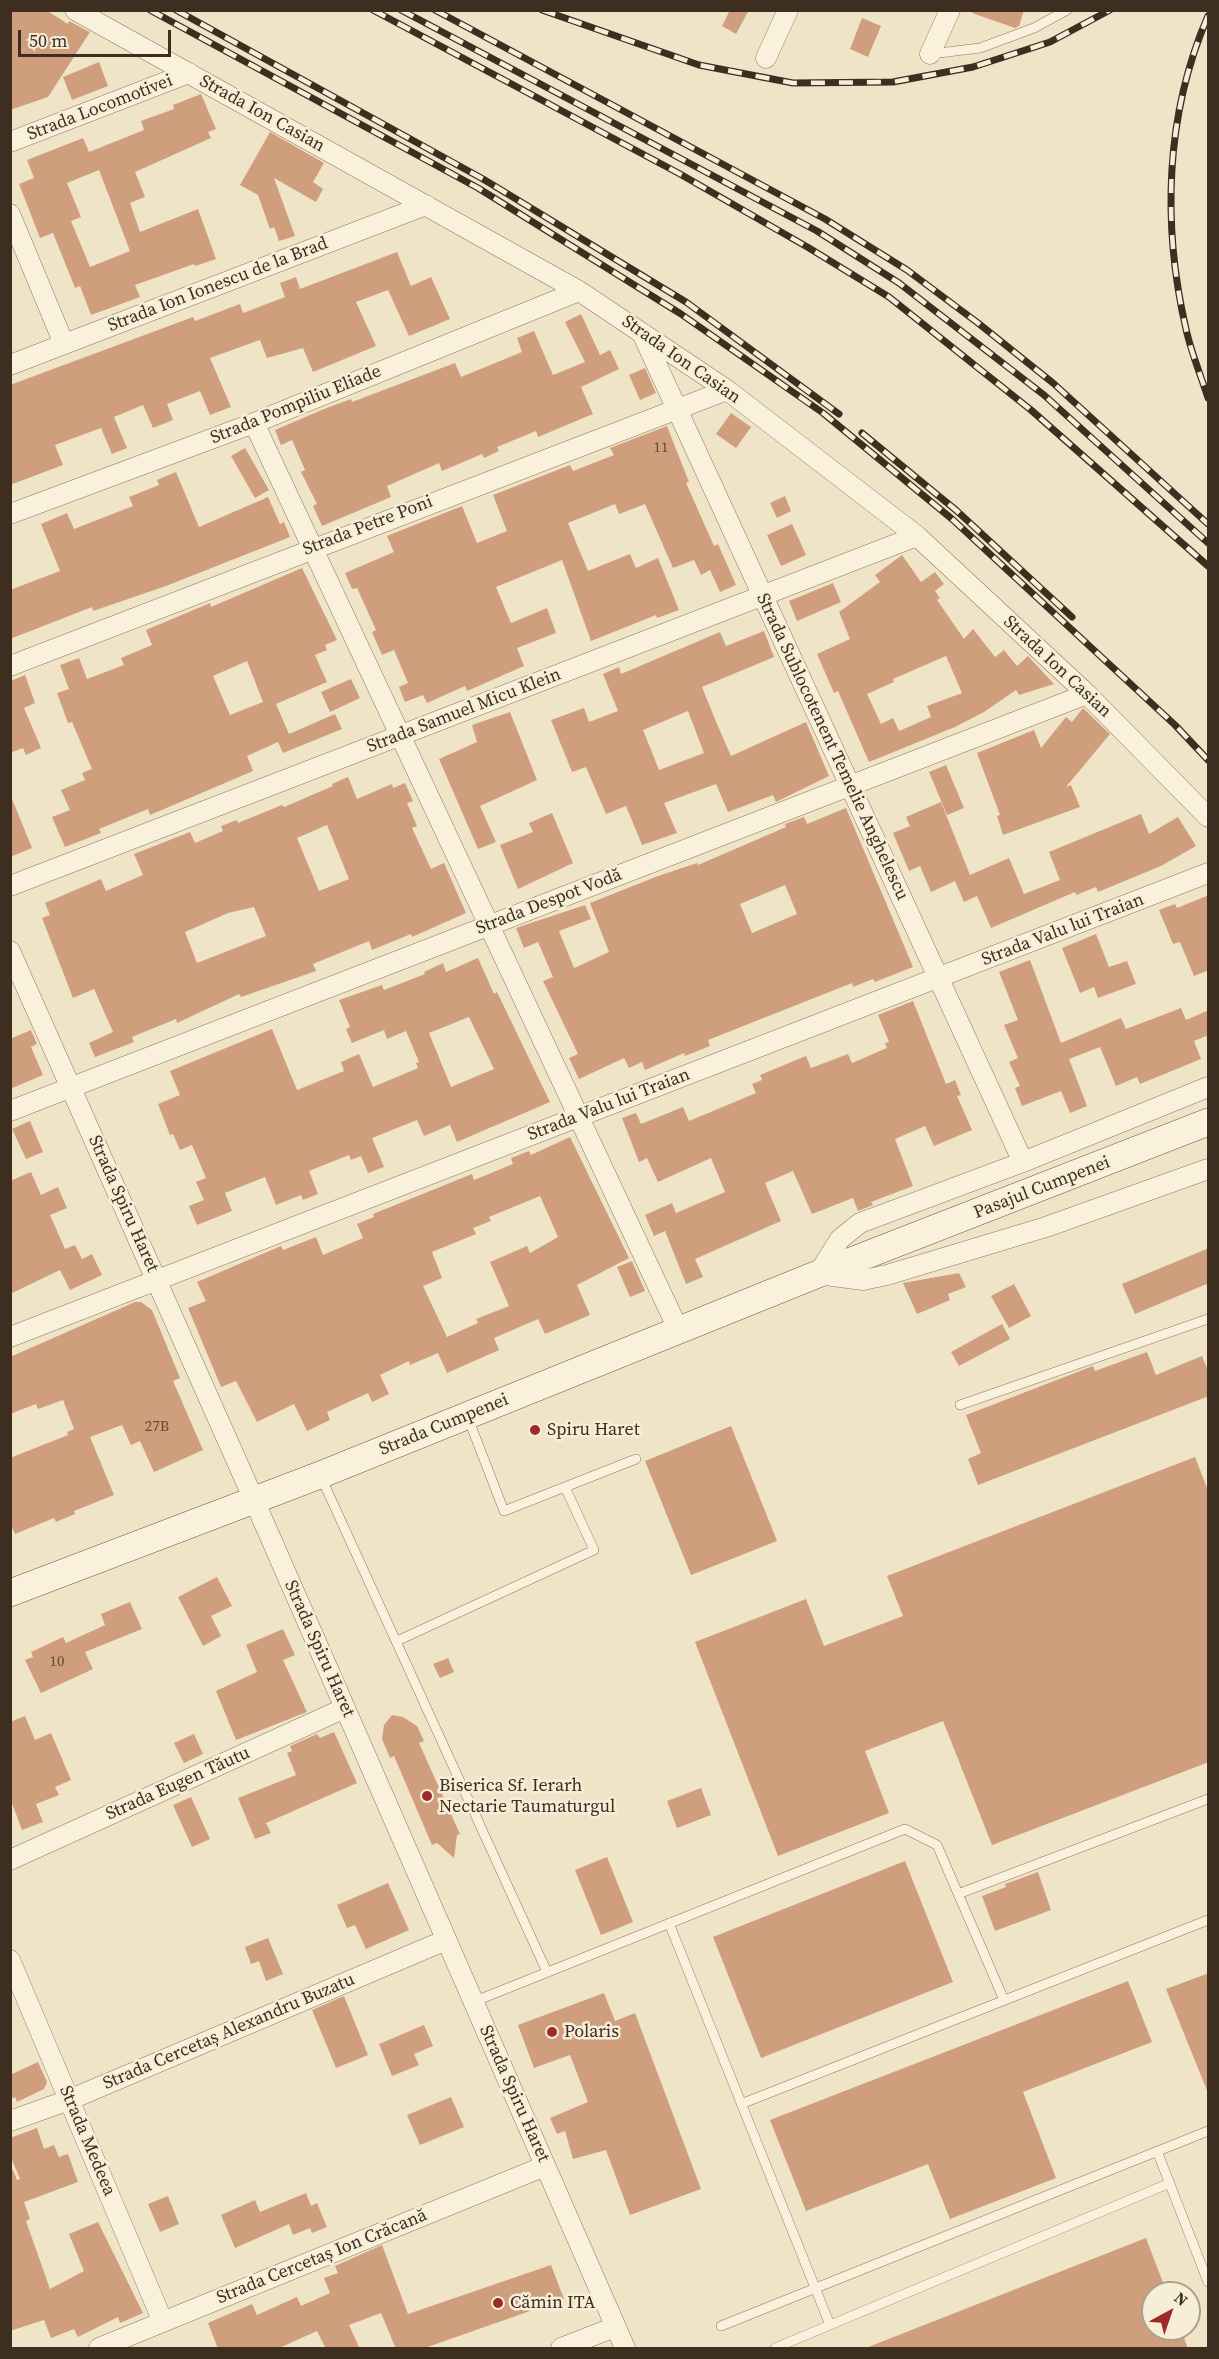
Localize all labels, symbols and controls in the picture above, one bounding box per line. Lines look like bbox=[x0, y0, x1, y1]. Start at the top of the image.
scale bar bbox=[21, 18, 174, 56]
text: 50 m bbox=[29, 28, 67, 53]
street label: Strada Locomotivei bbox=[24, 70, 176, 146]
street label: Strada Ion Casian bbox=[196, 71, 328, 157]
street label: Strada Ion Ionescu de la Brad bbox=[105, 233, 331, 337]
street label: Strada Ion Casian bbox=[618, 311, 744, 409]
street label: Strada Pompiliu Eliade bbox=[207, 361, 385, 449]
house number: 11 bbox=[654, 439, 668, 457]
street label: Strada Petre Poni bbox=[300, 491, 436, 561]
street label: Strada Sublocotenent Temelie Anghelescu bbox=[751, 590, 913, 904]
street label: Strada Ion Casian bbox=[999, 611, 1115, 723]
street label: Strada Samuel Micu Klein bbox=[364, 664, 564, 758]
street label: Strada Despot Vodă bbox=[473, 864, 625, 940]
street label: Strada Valu lui Traian bbox=[979, 889, 1147, 971]
street label: Strada Valu lui Traian bbox=[525, 1064, 693, 1146]
street label: Strada Spiru Haret bbox=[83, 1132, 163, 1276]
street label: Pasajul Cumpenei bbox=[971, 1152, 1113, 1224]
street label: Strada Cumpenei bbox=[376, 1389, 512, 1461]
house number: 27B bbox=[145, 1418, 169, 1436]
place label: Spiru Haret bbox=[547, 1419, 640, 1441]
marker: Spiru Haret bbox=[528, 1423, 542, 1437]
street label: Strada Spiru Haret bbox=[279, 1577, 359, 1721]
house number: 10 bbox=[50, 1653, 64, 1671]
street label: Strada Eugen Tăutu bbox=[103, 1743, 253, 1825]
place label: Biserica Sf. Ierarh Nectarie Taumaturgul bbox=[439, 1775, 615, 1818]
marker: Biserica Sf. Ierarh Nectarie Taumaturgul bbox=[420, 1789, 434, 1803]
street label: Strada Cercetaș Alexandru Buzatu bbox=[100, 1969, 358, 2095]
place label: Polaris bbox=[564, 2021, 619, 2043]
street label: Strada Spiru Haret bbox=[474, 2022, 554, 2166]
marker: Polaris bbox=[545, 2025, 559, 2039]
street label: Strada Medeea bbox=[54, 2083, 120, 2199]
street label: Strada Cercetaș Ion Crăcană bbox=[214, 2205, 430, 2309]
north arrow bbox=[1141, 2281, 1201, 2341]
text: N bbox=[1170, 2287, 1193, 2311]
place label: Cămin ITA bbox=[510, 2292, 595, 2314]
marker: Cămin ITA bbox=[491, 2296, 505, 2310]

